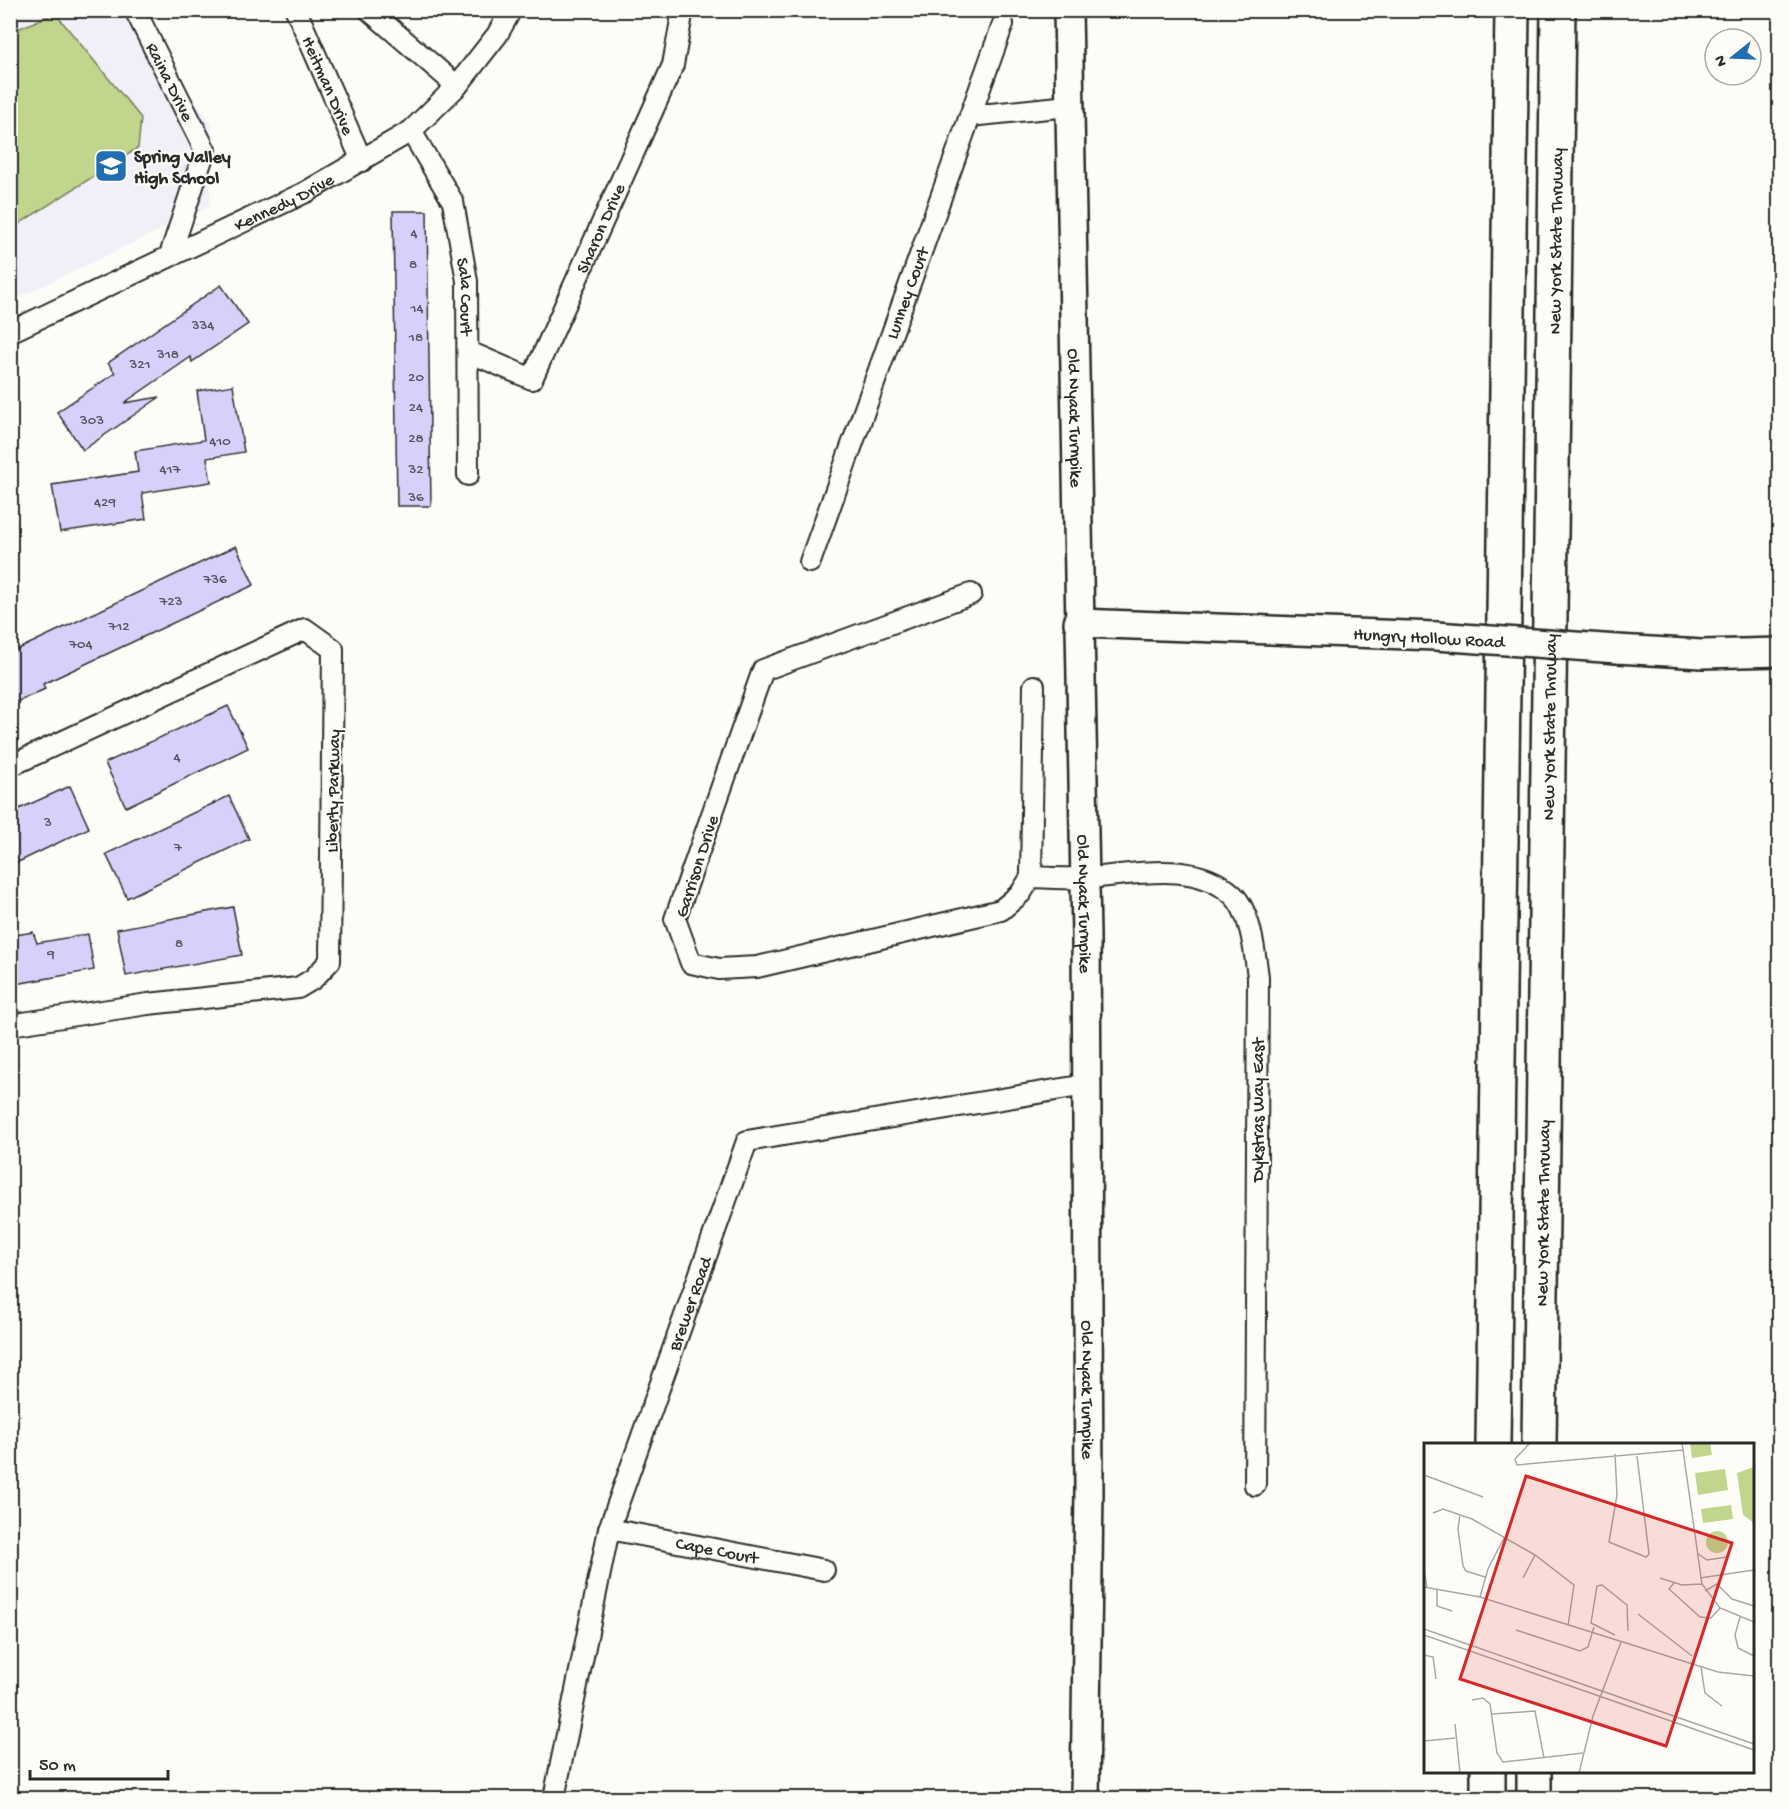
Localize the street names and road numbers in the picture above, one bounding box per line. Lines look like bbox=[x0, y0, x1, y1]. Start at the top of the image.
street label: Heitman Drive bbox=[296, 34, 358, 139]
street label: Raina Drive bbox=[140, 40, 197, 126]
street label: New York State Thruway bbox=[1546, 148, 1569, 335]
street label: Kennedy Drive bbox=[231, 170, 339, 237]
street label: Sharon Drive bbox=[573, 180, 632, 277]
street label: Lunney Court bbox=[883, 243, 936, 342]
street label: Sala Court bbox=[450, 256, 475, 337]
street label: Old Nyack Turnpike bbox=[1062, 348, 1085, 488]
street label: Hungry Hollow Road bbox=[1353, 625, 1506, 654]
street label: New York State Thruway bbox=[1539, 634, 1563, 821]
street label: Liberty Parkway bbox=[323, 729, 346, 853]
street label: Garrison Drive bbox=[672, 812, 725, 920]
street label: Old Nyack Turnpike bbox=[1071, 834, 1094, 974]
street label: Dykstras Way East bbox=[1249, 1037, 1270, 1183]
street label: New York State Thruway bbox=[1533, 1120, 1556, 1306]
street label: Brewer Road bbox=[665, 1253, 718, 1355]
street label: Old Nyack Turnpike bbox=[1075, 1320, 1097, 1460]
street label: Cape Court bbox=[674, 1534, 761, 1571]

